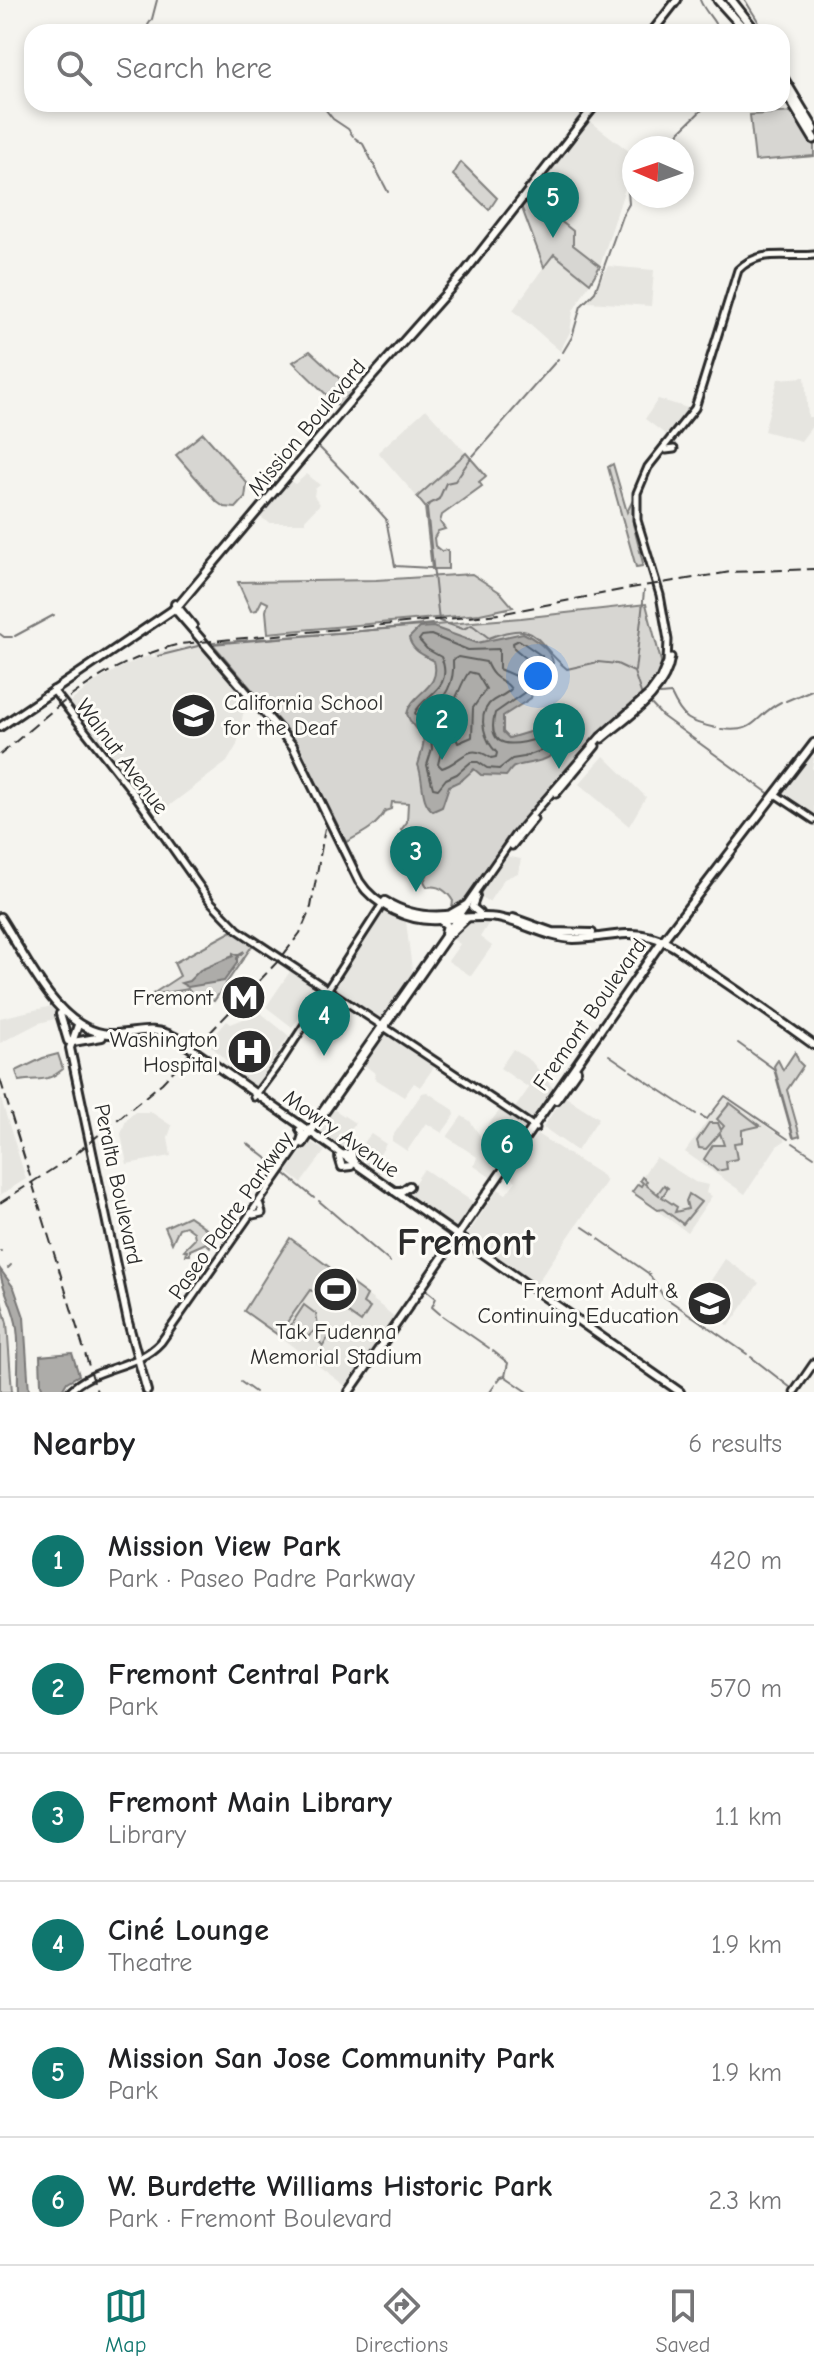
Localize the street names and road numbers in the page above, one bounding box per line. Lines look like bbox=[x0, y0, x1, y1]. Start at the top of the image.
street label: Mission Boulevard bbox=[242, 354, 371, 501]
street label: Walnut Avenue bbox=[70, 694, 174, 819]
street label: Fremont Boulevard bbox=[528, 933, 652, 1096]
street label: Mowry Avenue bbox=[278, 1084, 405, 1183]
street label: Peralta Boulevard bbox=[88, 1102, 148, 1267]
street label: Paseo Padre Parkway bbox=[163, 1126, 299, 1305]

